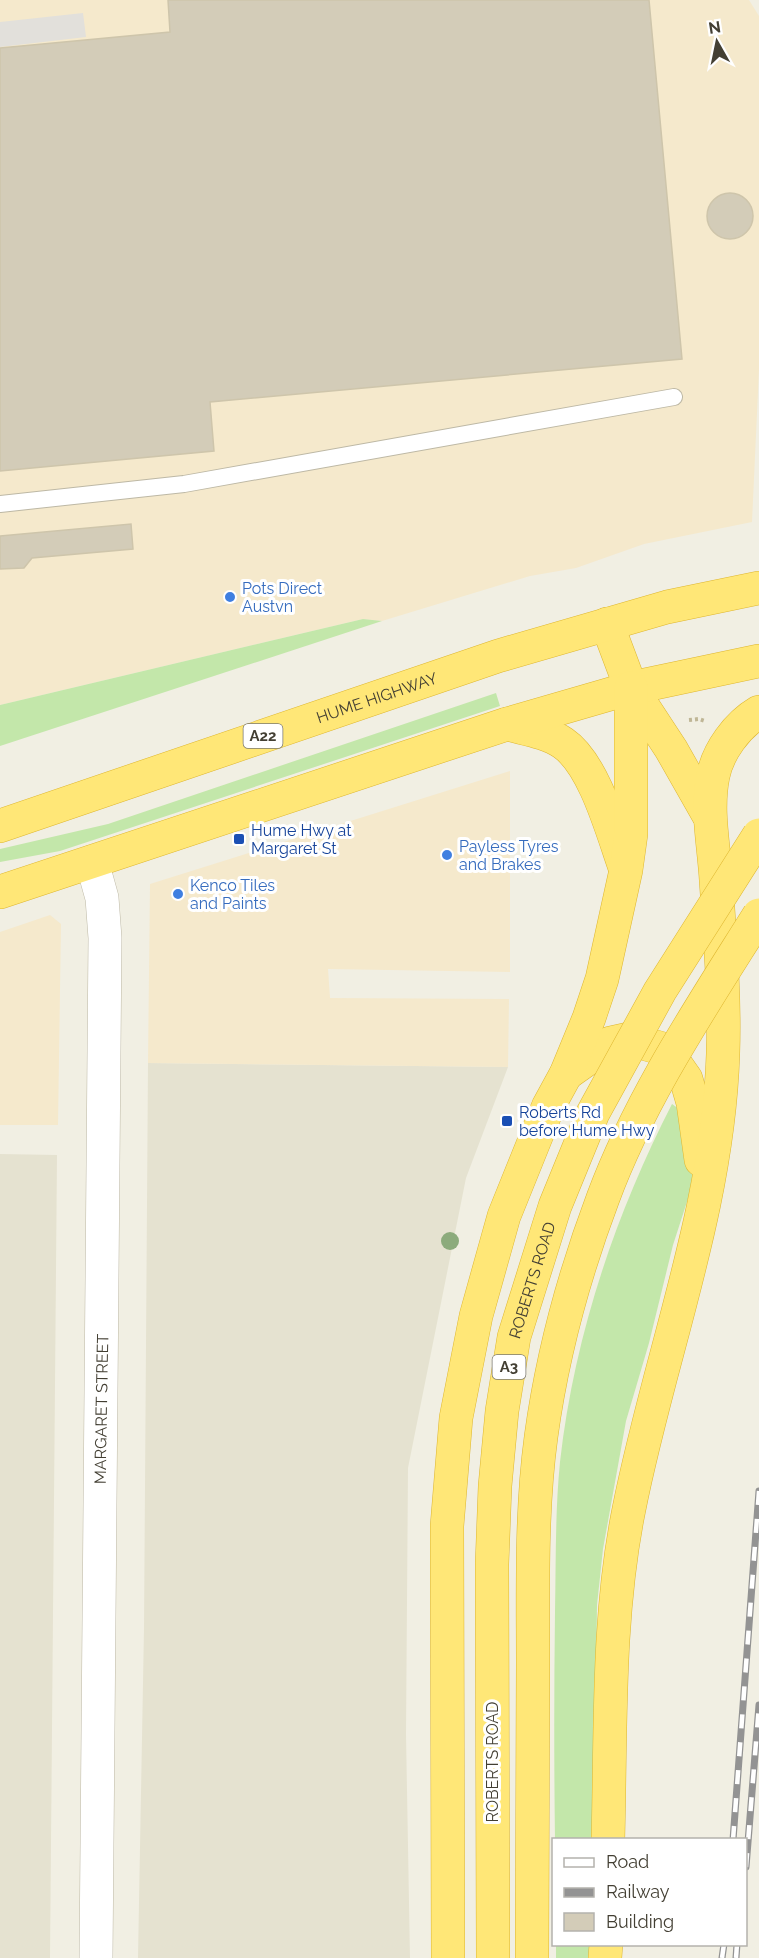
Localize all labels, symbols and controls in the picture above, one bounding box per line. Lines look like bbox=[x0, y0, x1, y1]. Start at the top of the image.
north arrow bbox=[687, 12, 747, 72]
text: N bbox=[707, 17, 722, 38]
place label: Pots Direct Austvn bbox=[242, 579, 323, 616]
marker: Pots Direct Austvn bbox=[223, 590, 237, 604]
street label: HUME HIGHWAY bbox=[314, 668, 440, 727]
road number: A22 bbox=[244, 724, 282, 748]
place label: Hume Hwy at Margaret St bbox=[251, 821, 352, 858]
marker: Hume Hwy at Margaret St bbox=[232, 832, 246, 846]
place label: Payless Tyres and Brakes bbox=[459, 837, 559, 874]
marker: Payless Tyres and Brakes bbox=[440, 848, 454, 862]
place label: Kenco Tiles and Paints bbox=[190, 876, 275, 913]
marker: Kenco Tiles and Paints bbox=[171, 887, 185, 901]
place label: Roberts Rd before Hume Hwy bbox=[519, 1103, 655, 1140]
marker: Roberts Rd before Hume Hwy bbox=[500, 1114, 514, 1128]
street label: ROBERTS ROAD bbox=[505, 1220, 559, 1341]
street label: MARGARET STREET bbox=[91, 1333, 112, 1484]
road number: A3 bbox=[492, 1355, 526, 1379]
street label: ROBERTS ROAD bbox=[483, 1701, 502, 1823]
legend bbox=[552, 1838, 747, 1946]
text: Road bbox=[606, 1851, 649, 1872]
text: Railway bbox=[606, 1881, 670, 1902]
text: Building bbox=[606, 1911, 674, 1932]

